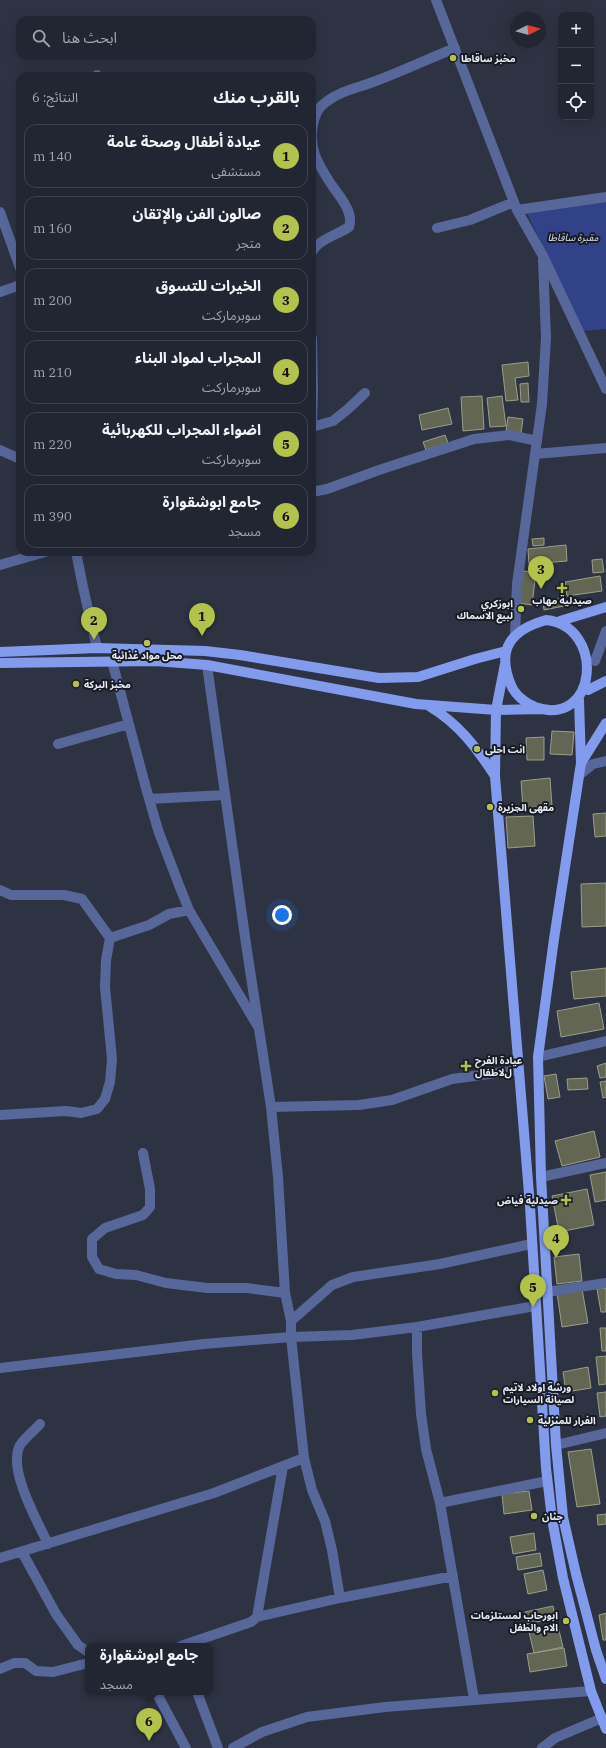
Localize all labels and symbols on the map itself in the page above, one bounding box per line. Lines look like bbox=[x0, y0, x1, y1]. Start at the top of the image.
north arrow bbox=[510, 12, 546, 48]
place label: مخبز ساقاطا bbox=[461, 52, 516, 65]
marker: مخبز ساقاطا bbox=[448, 53, 458, 63]
park label: مقبرة ساقاطا bbox=[547, 231, 599, 244]
pin: 3 bbox=[528, 556, 554, 589]
marker: صيدلية مهاب bbox=[557, 583, 567, 593]
place label: صيدلية مهاب bbox=[532, 594, 592, 607]
place label: ابوزكري لبيع اﻻسماك bbox=[457, 597, 513, 624]
pin: 1 bbox=[189, 603, 215, 636]
marker: ابوزكري لبيع اﻻسماك bbox=[516, 604, 526, 614]
pin: 2 bbox=[81, 607, 107, 640]
marker: محل مواد غذائية bbox=[142, 638, 152, 648]
place label: محل مواد غذائية bbox=[112, 649, 183, 662]
place label: مخبز البركة bbox=[84, 678, 131, 691]
marker: مخبز البركة bbox=[71, 679, 81, 689]
place label: انت احلى bbox=[485, 743, 525, 756]
marker: انت احلى bbox=[472, 744, 482, 754]
place label: مقهى الجزيرة bbox=[498, 801, 554, 814]
marker: مقهى الجزيرة bbox=[485, 802, 495, 812]
your location bbox=[272, 905, 292, 925]
place label: عيادة الفرح لﻻطفال bbox=[475, 1054, 523, 1079]
marker: عيادة الفرح لﻻطفال bbox=[460, 1060, 472, 1072]
place label: صيدلية فياض bbox=[497, 1194, 558, 1207]
marker: صيدلية فياض bbox=[561, 1195, 571, 1205]
pin: 4 bbox=[543, 1225, 569, 1258]
pin: 5 bbox=[520, 1274, 546, 1307]
place label: ورشة اوﻻد ﻻتيم لصيانة السيارات bbox=[503, 1381, 574, 1406]
marker: ورشة اوﻻد ﻻتيم لصيانة السيارات bbox=[490, 1388, 500, 1398]
place label: الفرار للمنزلية bbox=[538, 1414, 596, 1427]
marker: الفرار للمنزلية bbox=[525, 1415, 535, 1425]
place label: جنان bbox=[542, 1510, 563, 1523]
marker: جنان bbox=[529, 1511, 539, 1521]
place label: ابورحاب لمستلزمات الام والطفل bbox=[471, 1609, 558, 1635]
marker: ابورحاب لمستلزمات الام والطفل bbox=[561, 1616, 571, 1626]
pin: 6 bbox=[136, 1708, 162, 1741]

